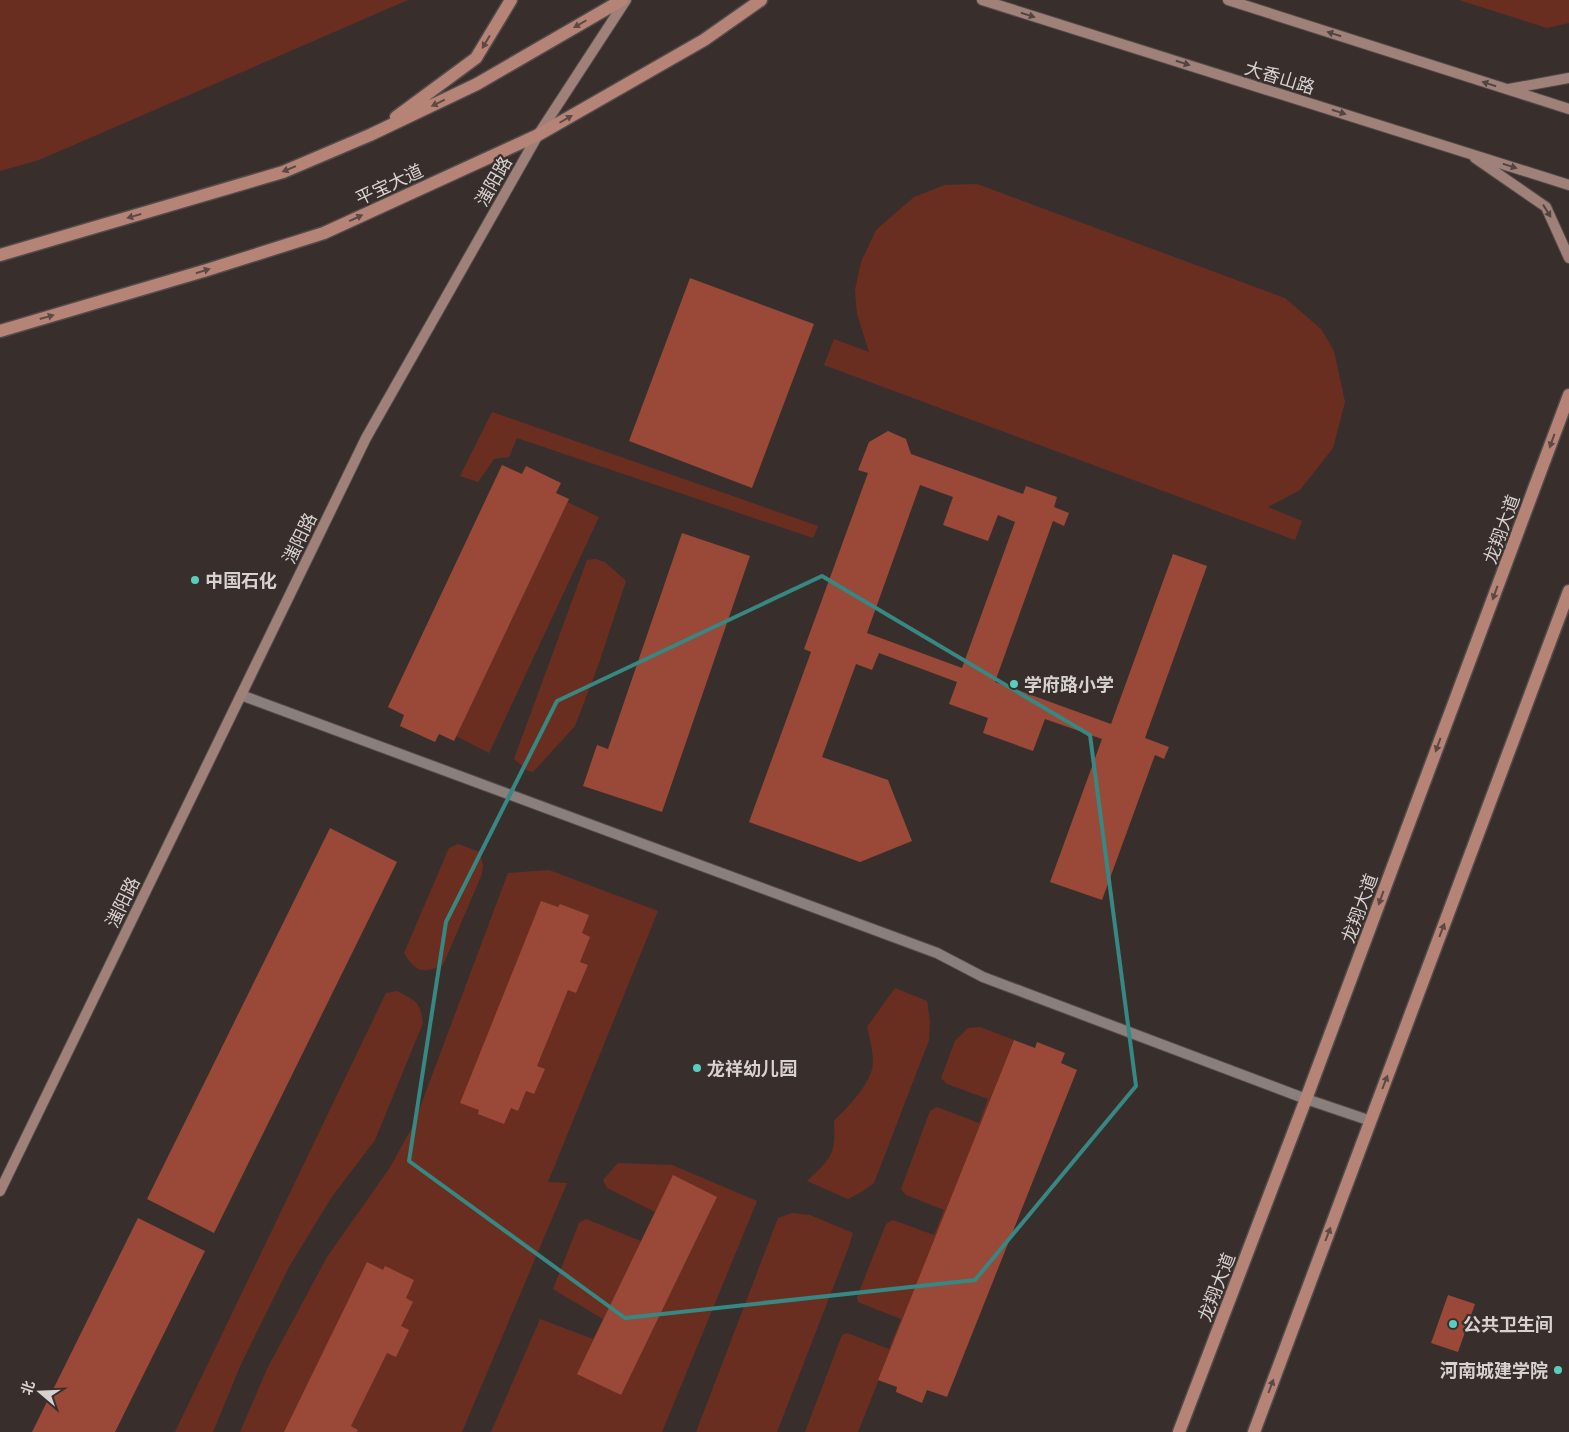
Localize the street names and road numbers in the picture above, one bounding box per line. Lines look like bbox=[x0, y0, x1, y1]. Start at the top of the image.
street label: 大香山路 bbox=[1242, 56, 1318, 98]
street label: 滍阳路 bbox=[470, 152, 516, 210]
street label: 平宝大道 bbox=[352, 159, 426, 209]
street label: 龙翔大道 bbox=[1478, 491, 1524, 567]
street label: 滍阳路 bbox=[277, 509, 321, 567]
street label: 龙翔大道 bbox=[1336, 870, 1382, 946]
street label: 滍阳路 bbox=[100, 873, 144, 931]
street label: 龙翔大道 bbox=[1193, 1249, 1239, 1325]

